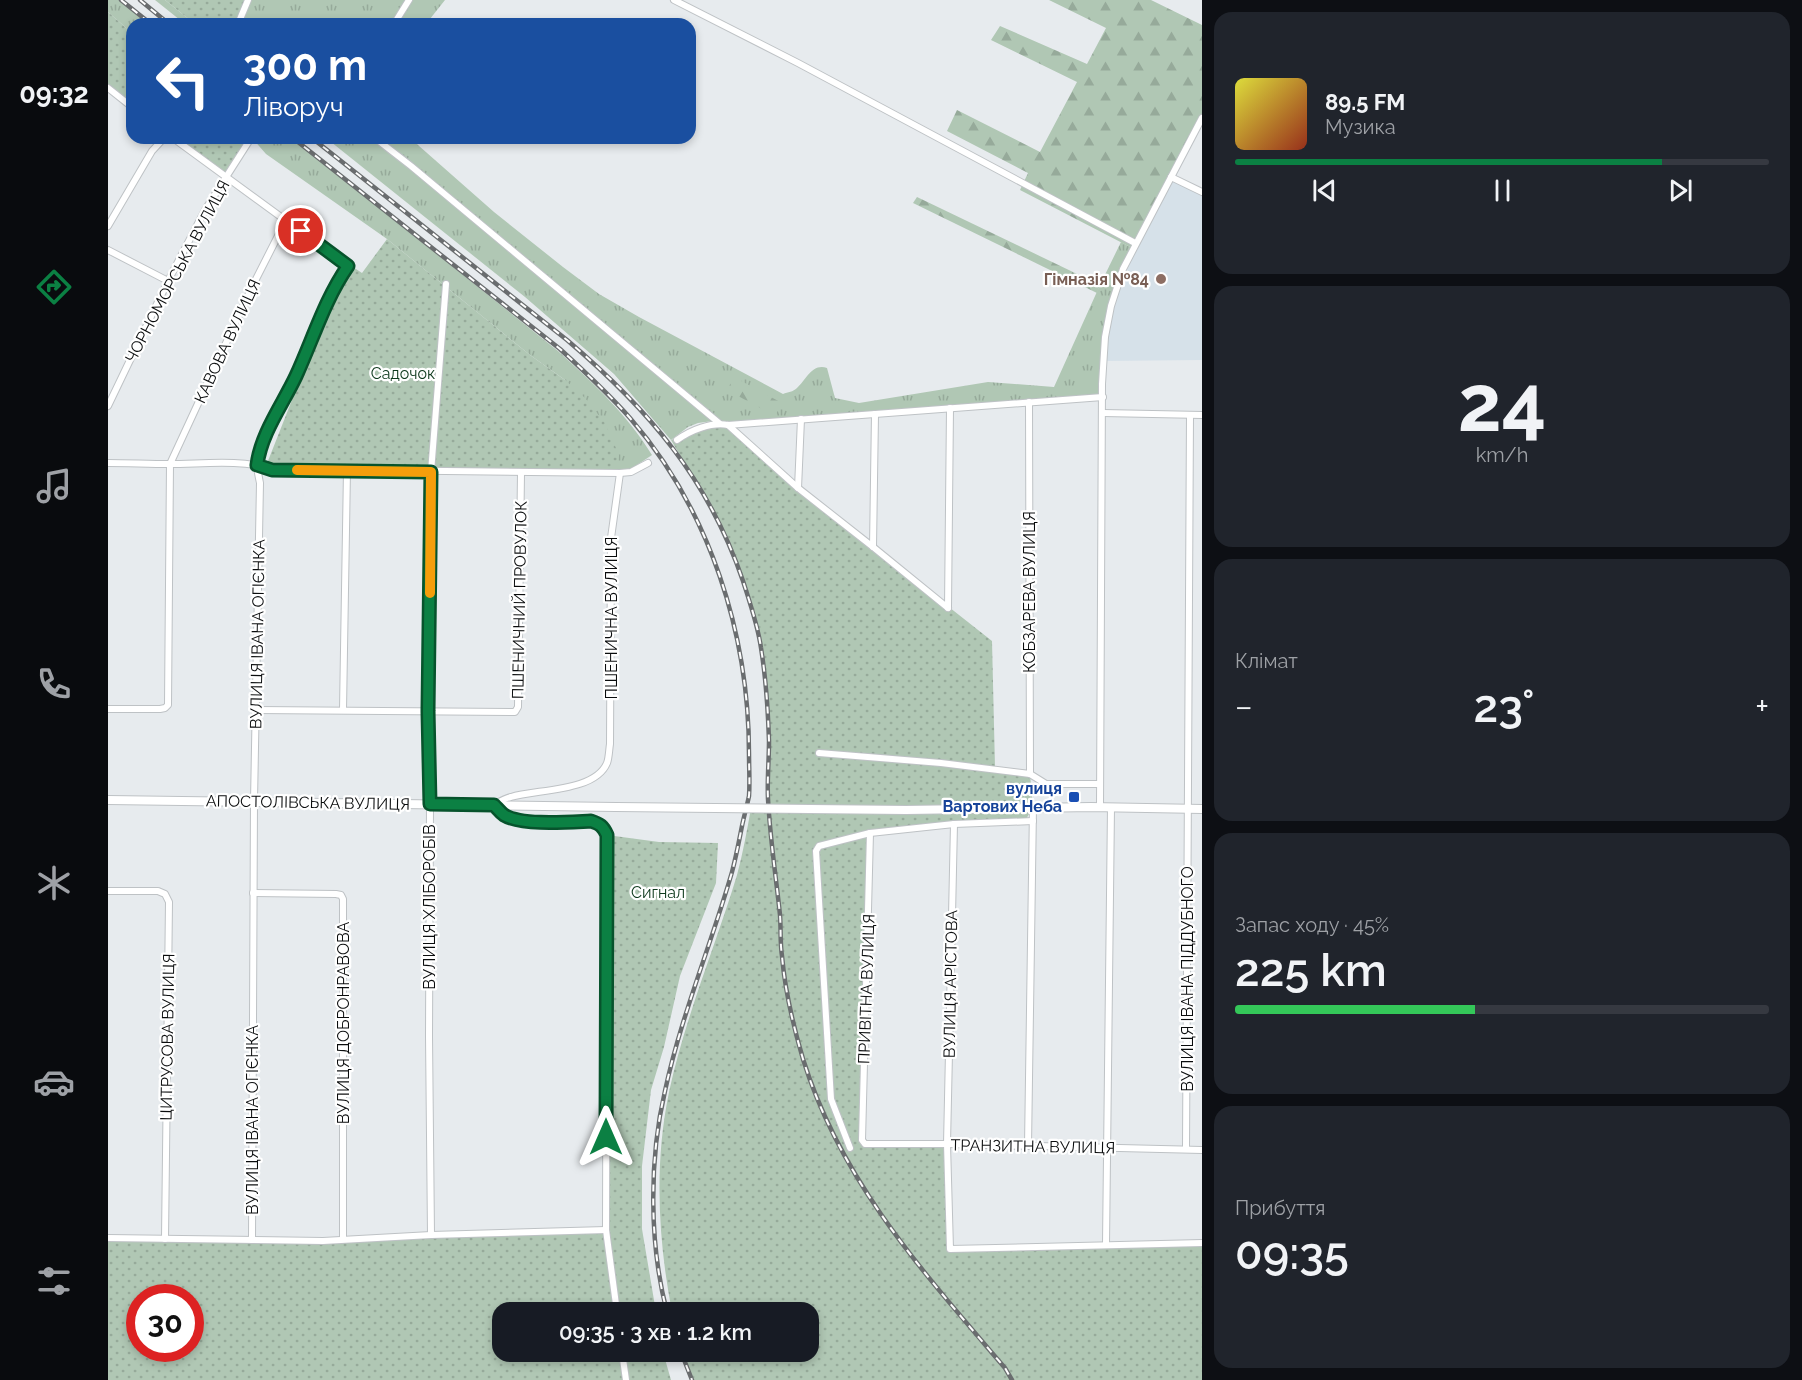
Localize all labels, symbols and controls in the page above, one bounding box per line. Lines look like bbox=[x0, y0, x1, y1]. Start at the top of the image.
text: 300 m bbox=[243, 41, 367, 90]
icon: left bbox=[144, 42, 222, 120]
text: 09:32 bbox=[19, 78, 89, 109]
text: 89.5 FM bbox=[1325, 89, 1405, 115]
text: Ліворуч bbox=[243, 91, 344, 122]
text: Музика bbox=[1325, 115, 1396, 139]
icon: previous bbox=[1308, 174, 1341, 207]
icon: pause bbox=[1486, 174, 1519, 207]
icon: next bbox=[1664, 174, 1697, 207]
street label: ЧОРНОМОРСЬКА ВУЛИЦЯ bbox=[121, 177, 234, 366]
pin bbox=[275, 205, 326, 256]
icon: arrive bbox=[284, 214, 317, 247]
icon: directions bbox=[33, 266, 75, 308]
place label: Гімназія №84 bbox=[1044, 270, 1149, 289]
marker: Гімназія №84 bbox=[1154, 272, 1168, 286]
street label: КАВОВА ВУЛИЦЯ bbox=[190, 276, 265, 406]
text: 24 bbox=[1458, 358, 1546, 449]
park label: Садочок bbox=[371, 364, 435, 383]
text: km/h bbox=[1476, 443, 1528, 467]
icon: music bbox=[33, 465, 75, 507]
street label: ПШЕНИЧНИЙ ПРОВУЛОК bbox=[508, 501, 531, 699]
street label: КОБЗАРЕВА ВУЛИЦЯ bbox=[1020, 511, 1039, 673]
street label: ПШЕНИЧНА ВУЛИЦЯ bbox=[602, 536, 621, 700]
street label: ВУЛИЦЯ ІВАНА ОГІЄНКА bbox=[246, 539, 269, 729]
text: Клімат bbox=[1235, 649, 1298, 673]
icon: phone bbox=[33, 663, 75, 705]
text: 23° bbox=[1474, 680, 1535, 733]
text: − bbox=[1235, 687, 1253, 726]
text: + bbox=[1755, 687, 1769, 726]
place label: вулиця Вартових Неба bbox=[942, 779, 1062, 816]
marker: вулиця Вартових Неба bbox=[1067, 790, 1081, 804]
street label: АПОСТОЛІВСЬКА ВУЛИЦЯ bbox=[206, 791, 410, 814]
street label: ВУЛИЦЯ ХЛІБОРОБІВ bbox=[420, 824, 439, 990]
icon: climate bbox=[33, 862, 75, 904]
street label: ВУЛИЦЯ ІВАНА ПІДДУБНОГО bbox=[1178, 866, 1197, 1092]
park label: Сигнал bbox=[631, 883, 685, 902]
street label: ВУЛИЦЯ АРІСТОВА bbox=[940, 910, 961, 1058]
text: Запас ходу · 45% bbox=[1235, 913, 1389, 937]
street label: ПРИВІТНА ВУЛИЦЯ bbox=[854, 914, 879, 1064]
street label: ВУЛИЦЯ ДОБРОНРАВОВА bbox=[334, 922, 353, 1124]
text: 225 km bbox=[1235, 944, 1387, 997]
street label: ЦИТРУСОВА ВУЛИЦЯ bbox=[157, 953, 178, 1121]
street label: ВУЛИЦЯ ІВАНА ОГІЄНКА bbox=[243, 1025, 262, 1215]
icon: car bbox=[33, 1061, 75, 1103]
position arrow bbox=[574, 1105, 638, 1169]
street label: ТРАНЗИТНА ВУЛИЦЯ bbox=[951, 1136, 1115, 1157]
text: Прибуття bbox=[1235, 1196, 1325, 1220]
text: 09:35 bbox=[1235, 1227, 1349, 1280]
icon: filters bbox=[33, 1260, 75, 1302]
speed limit sign: 30 bbox=[126, 1284, 204, 1362]
text: 09:35 · 3 хв · 1.2 km bbox=[559, 1319, 752, 1345]

